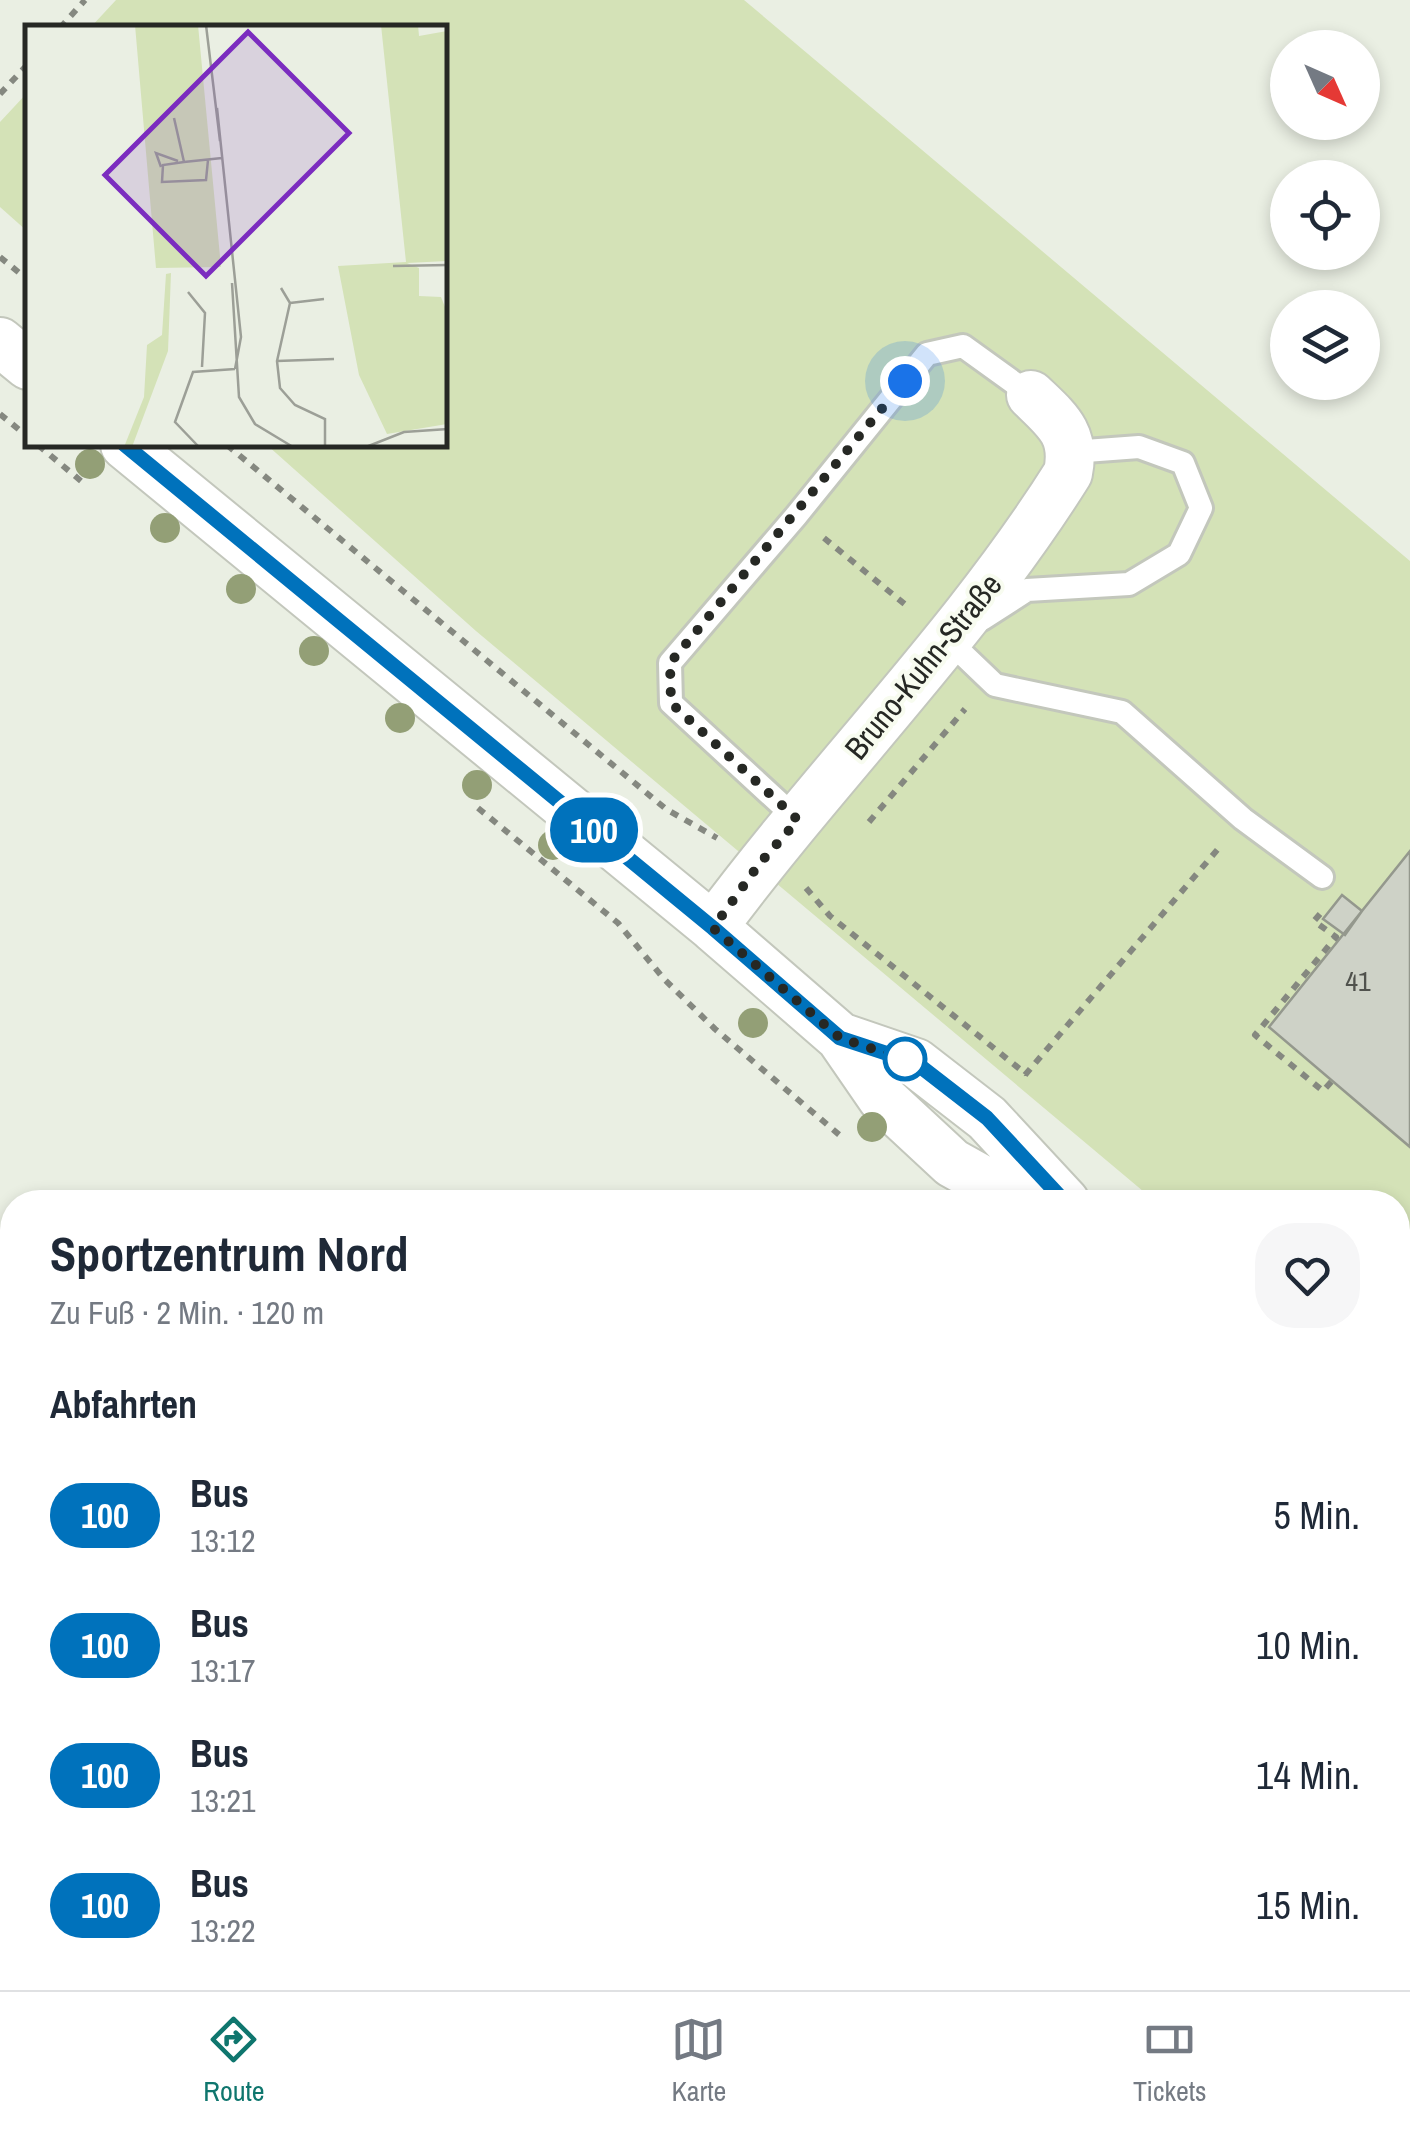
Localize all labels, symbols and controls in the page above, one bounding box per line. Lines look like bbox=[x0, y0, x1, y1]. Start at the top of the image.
inset map bbox=[25, 25, 448, 448]
north arrow bbox=[1270, 30, 1380, 140]
map controls bbox=[1270, 30, 1380, 400]
button: locate bbox=[1270, 160, 1380, 270]
button: layers bbox=[1270, 290, 1380, 400]
your location bbox=[880, 356, 930, 406]
street label: Bruno-Kuhn-Straße bbox=[835, 564, 1011, 768]
line badge: 100 bbox=[536, 798, 652, 862]
text: 100 bbox=[570, 807, 618, 854]
house number: 41 bbox=[1345, 962, 1371, 1000]
unlabelled marker bbox=[884, 1038, 926, 1080]
text: Sportzentrum Nord bbox=[50, 1221, 409, 1286]
button: heart bbox=[1255, 1223, 1360, 1328]
text: Zu Fuß · 2 Min. · 120 m bbox=[50, 1291, 324, 1334]
text: Abfahrten bbox=[50, 1379, 197, 1430]
text: Bus bbox=[190, 1468, 249, 1519]
text: 5 Min. bbox=[1273, 1490, 1360, 1541]
text: 100 bbox=[81, 1492, 129, 1539]
text: 13:12 bbox=[190, 1519, 256, 1562]
text: Bus bbox=[190, 1598, 249, 1649]
text: 10 Min. bbox=[1256, 1620, 1360, 1671]
text: 100 bbox=[81, 1622, 129, 1669]
text: 13:17 bbox=[190, 1649, 256, 1692]
text: Bus bbox=[190, 1728, 249, 1779]
text: 14 Min. bbox=[1256, 1750, 1360, 1801]
text: 100 bbox=[81, 1752, 129, 1799]
text: 13:21 bbox=[190, 1779, 256, 1822]
text: Bus bbox=[190, 1858, 249, 1909]
text: 15 Min. bbox=[1256, 1880, 1360, 1931]
text: 100 bbox=[81, 1882, 129, 1929]
text: 13:22 bbox=[190, 1909, 256, 1952]
tab: Route bbox=[203, 2012, 265, 2110]
tab: Karte bbox=[671, 2012, 726, 2110]
tab: Tickets bbox=[1133, 2012, 1207, 2110]

